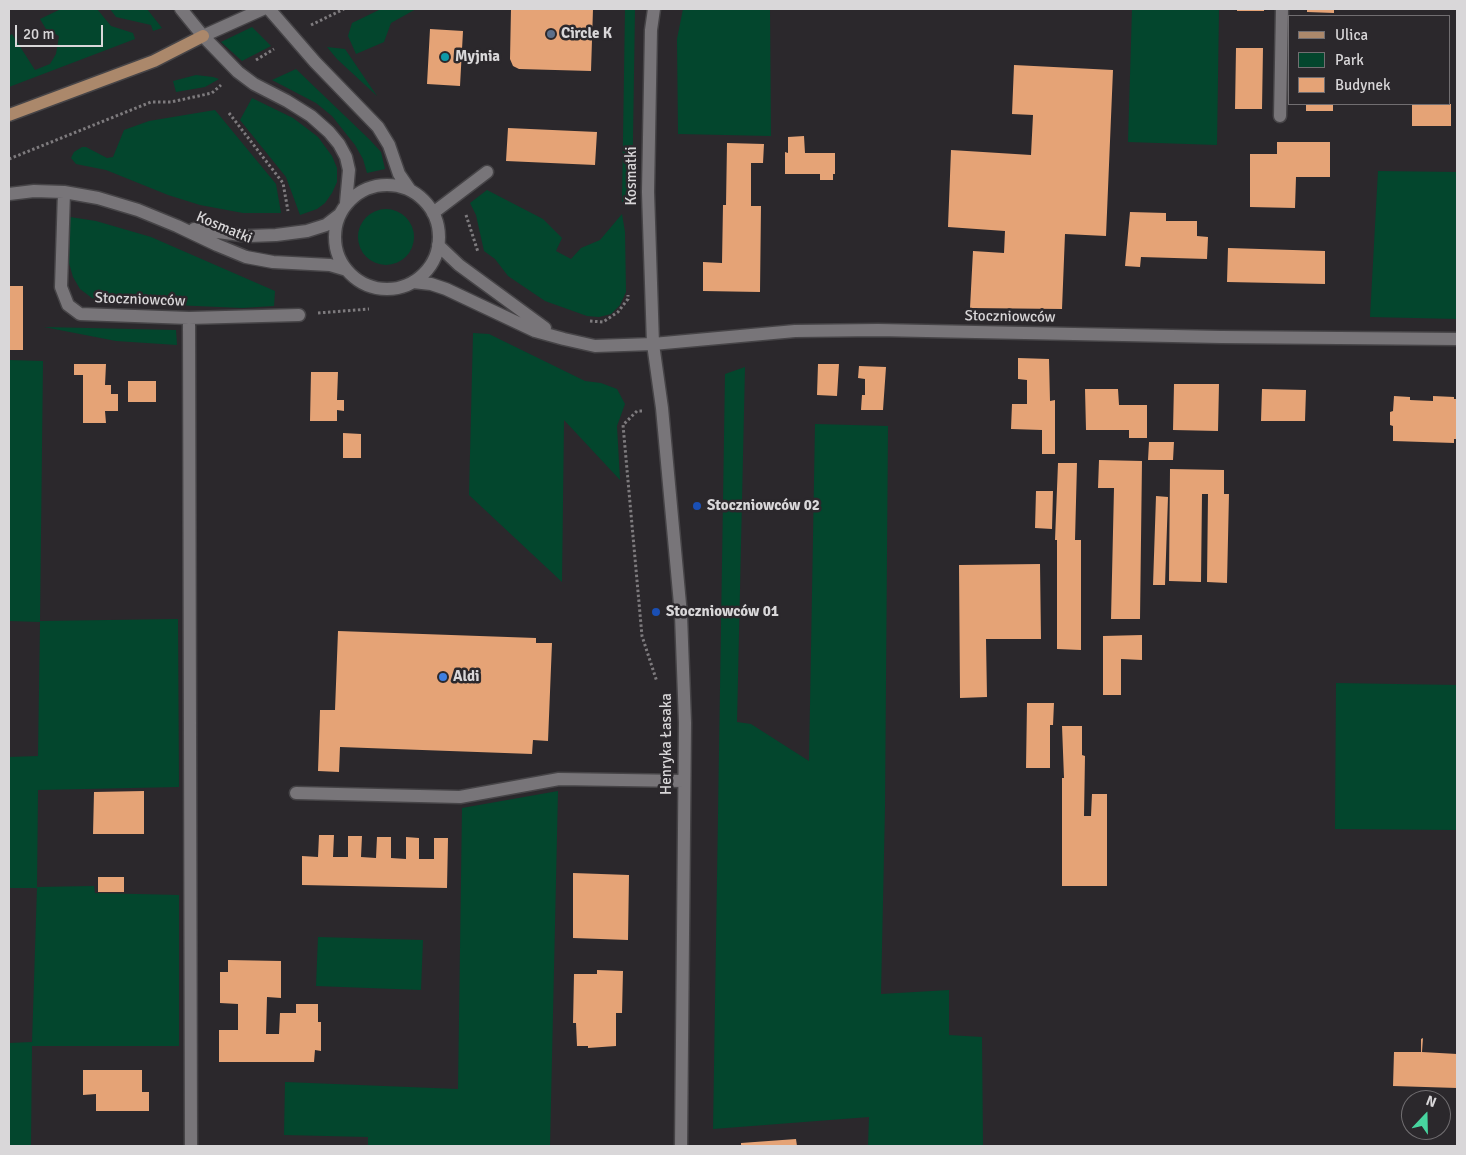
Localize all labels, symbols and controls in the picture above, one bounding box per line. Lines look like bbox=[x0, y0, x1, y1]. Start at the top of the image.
scale bar bbox=[18, 15, 105, 47]
legend bbox=[1288, 15, 1451, 105]
text: 20 m bbox=[23, 25, 54, 43]
place label: Circle K bbox=[561, 25, 612, 43]
text: Ulica bbox=[1335, 26, 1368, 44]
marker: Circle K bbox=[545, 28, 557, 40]
place label: Myjnia bbox=[455, 48, 500, 66]
marker: Myjnia bbox=[439, 51, 451, 63]
text: Park bbox=[1335, 51, 1364, 69]
text: Budynek bbox=[1335, 76, 1390, 94]
street label: Kosmatki bbox=[623, 146, 641, 206]
street label: Kosmatki bbox=[193, 208, 255, 248]
street label: Stoczniowców bbox=[94, 289, 186, 311]
street label: Stoczniowców bbox=[964, 307, 1056, 327]
place label: Stoczniowców 02 bbox=[707, 497, 820, 515]
marker: Stoczniowców 02 bbox=[691, 500, 703, 512]
place label: Stoczniowców 01 bbox=[666, 603, 779, 621]
marker: Stoczniowców 01 bbox=[650, 606, 662, 618]
place label: Aldi bbox=[453, 668, 480, 686]
marker: Aldi bbox=[437, 671, 449, 683]
street label: Henryka Łasaka bbox=[658, 693, 676, 795]
north arrow bbox=[1401, 1090, 1451, 1140]
text: N bbox=[1424, 1092, 1439, 1111]

